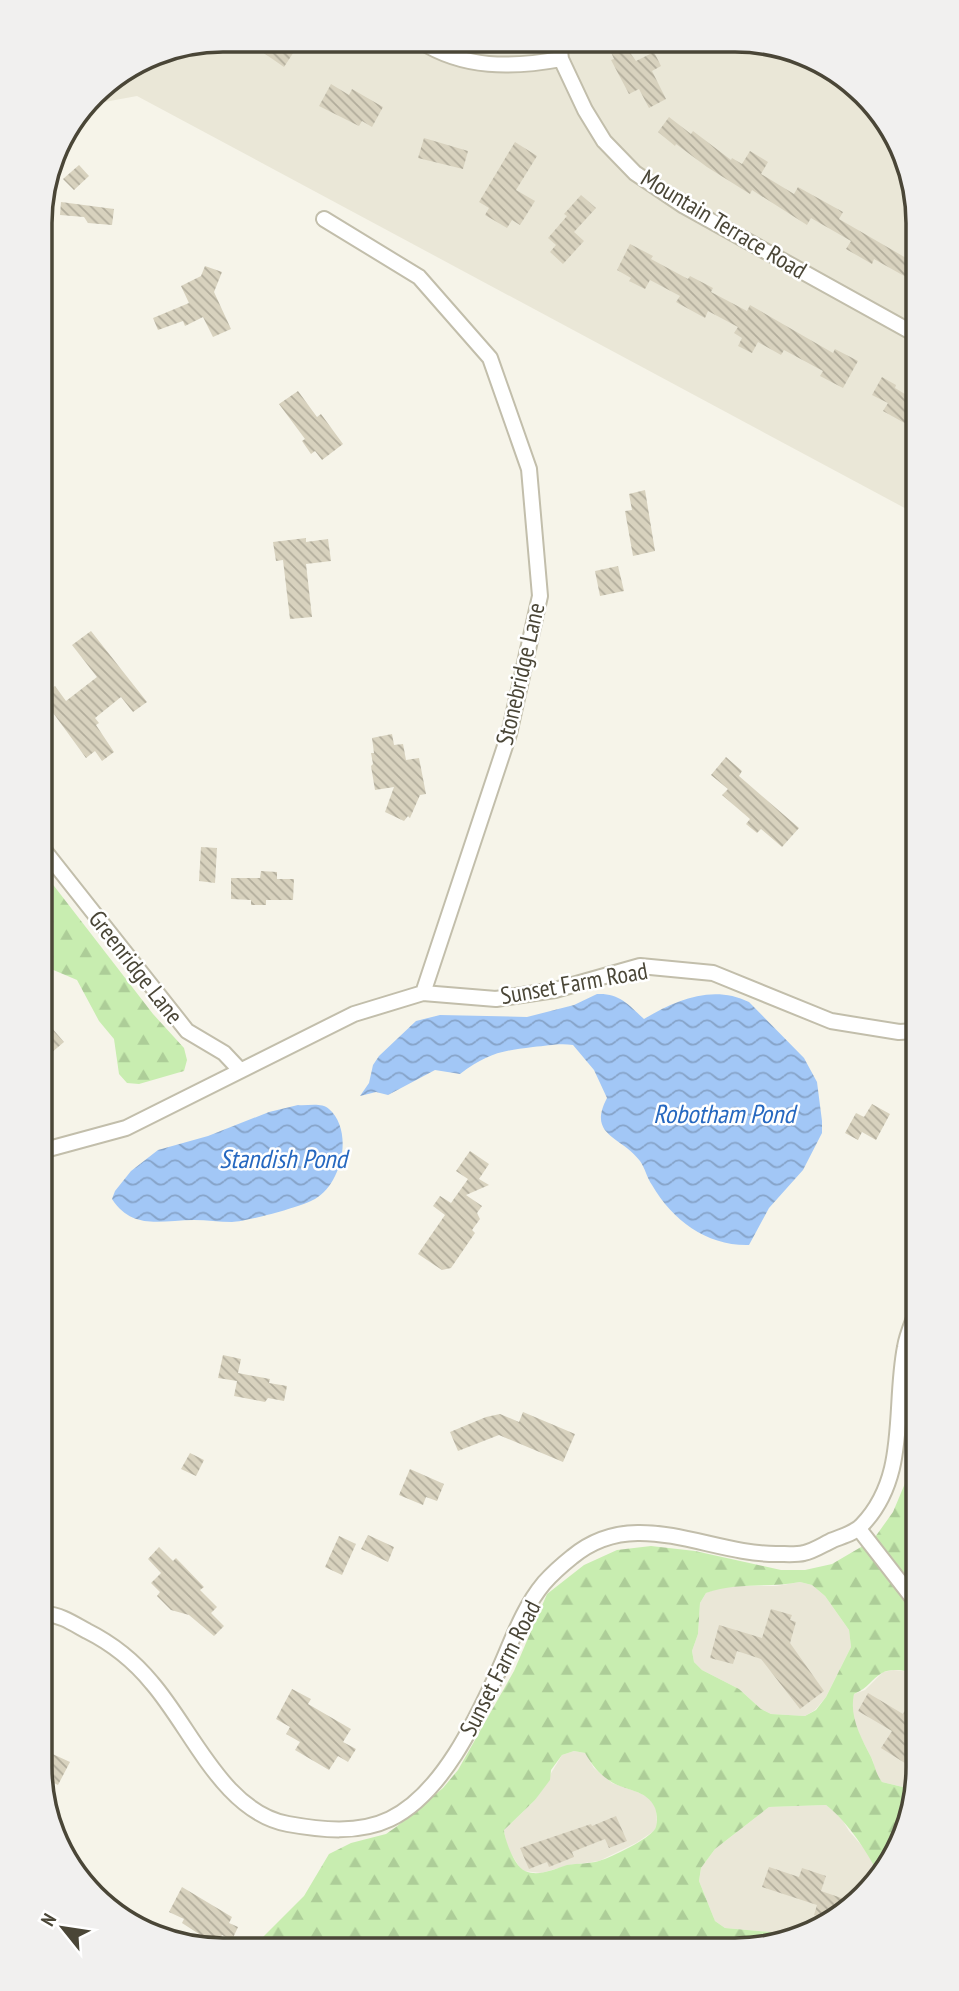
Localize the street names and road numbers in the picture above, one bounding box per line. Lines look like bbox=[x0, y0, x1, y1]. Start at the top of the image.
street label: Mountain Terrace Road bbox=[635, 162, 813, 286]
street label: Stonebridge Lane bbox=[489, 600, 551, 748]
street label: Greenridge Lane bbox=[82, 904, 190, 1030]
street label: Sunset Farm Road bbox=[498, 955, 650, 1011]
street label: Sunset Farm Road bbox=[452, 1595, 548, 1741]

